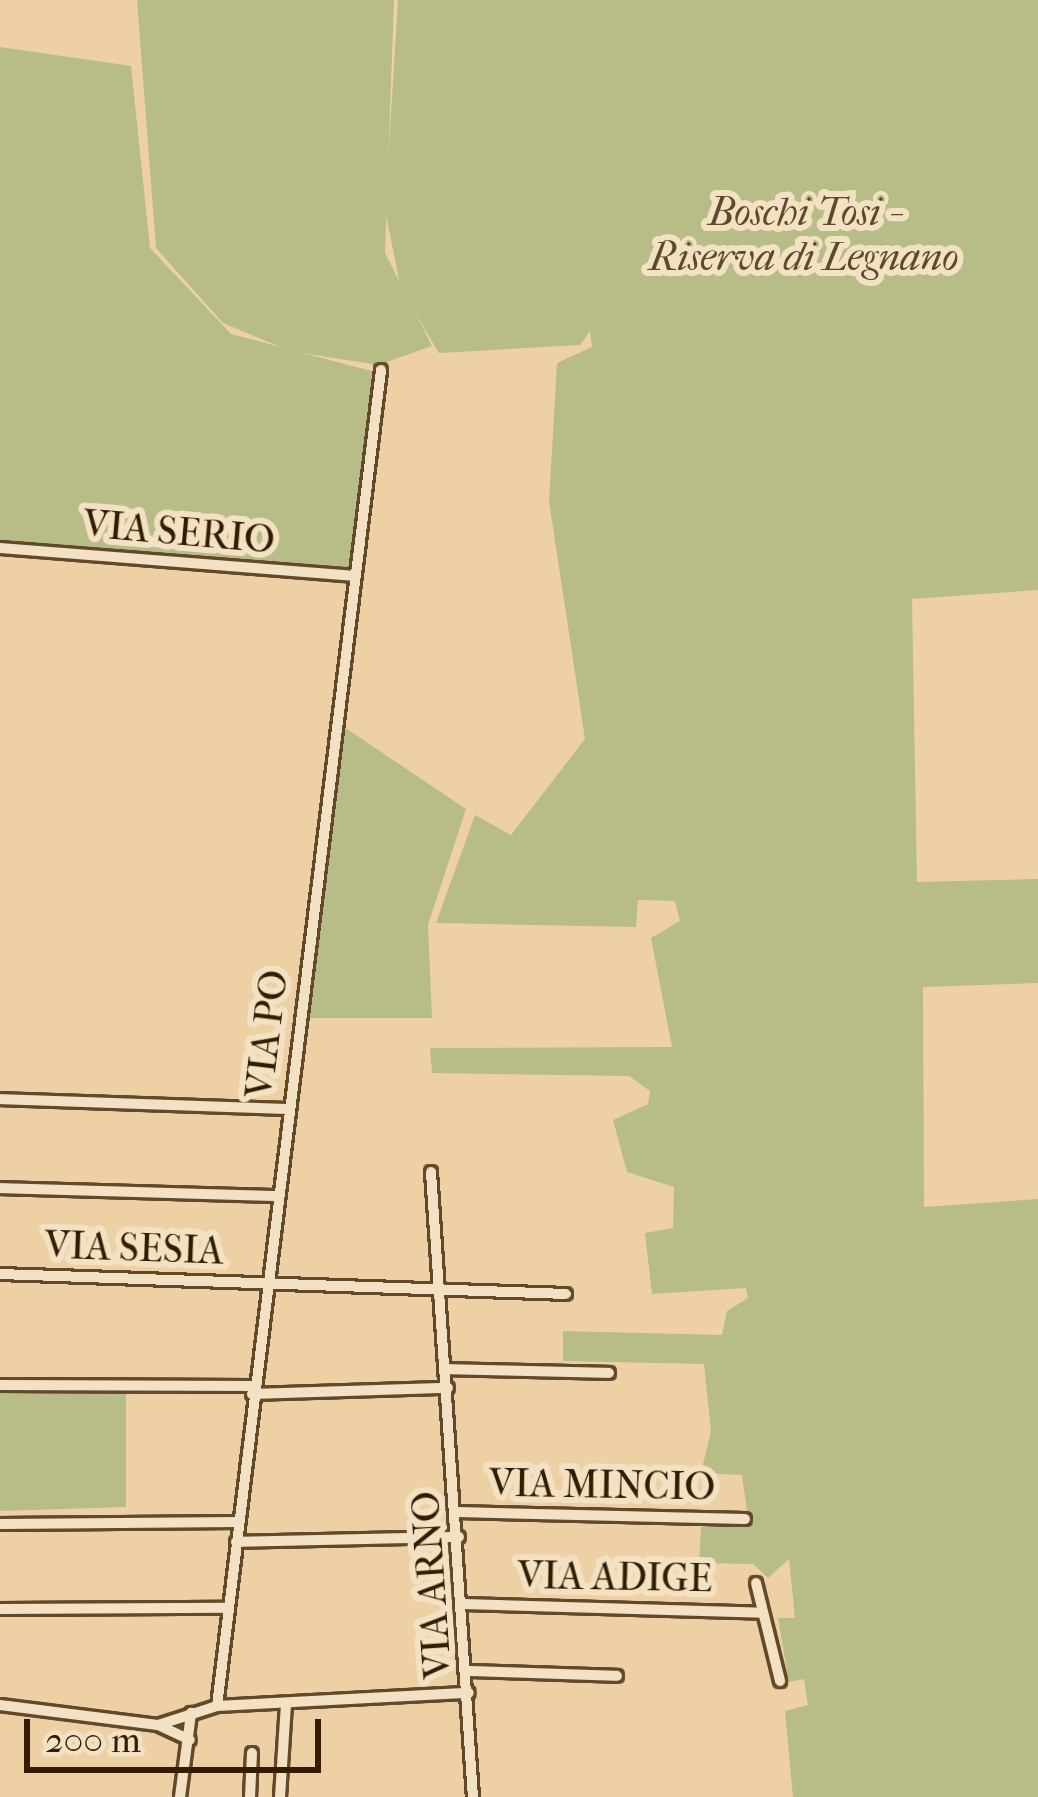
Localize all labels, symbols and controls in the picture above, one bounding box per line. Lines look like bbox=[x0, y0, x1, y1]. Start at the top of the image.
park label: Boschi Tosi - Riserva di Legnano bbox=[649, 190, 959, 281]
street label: VIA SERIO bbox=[81, 500, 277, 564]
street label: VIA PO bbox=[236, 967, 298, 1101]
street label: VIA SESIA bbox=[44, 1221, 224, 1275]
street label: VIA MINCIO bbox=[488, 1460, 716, 1510]
street label: VIA ARNO bbox=[402, 1490, 462, 1680]
street label: VIA ADIGE bbox=[517, 1552, 713, 1602]
scale bar bbox=[30, 1695, 327, 1769]
text: 200 m bbox=[45, 1719, 141, 1761]

